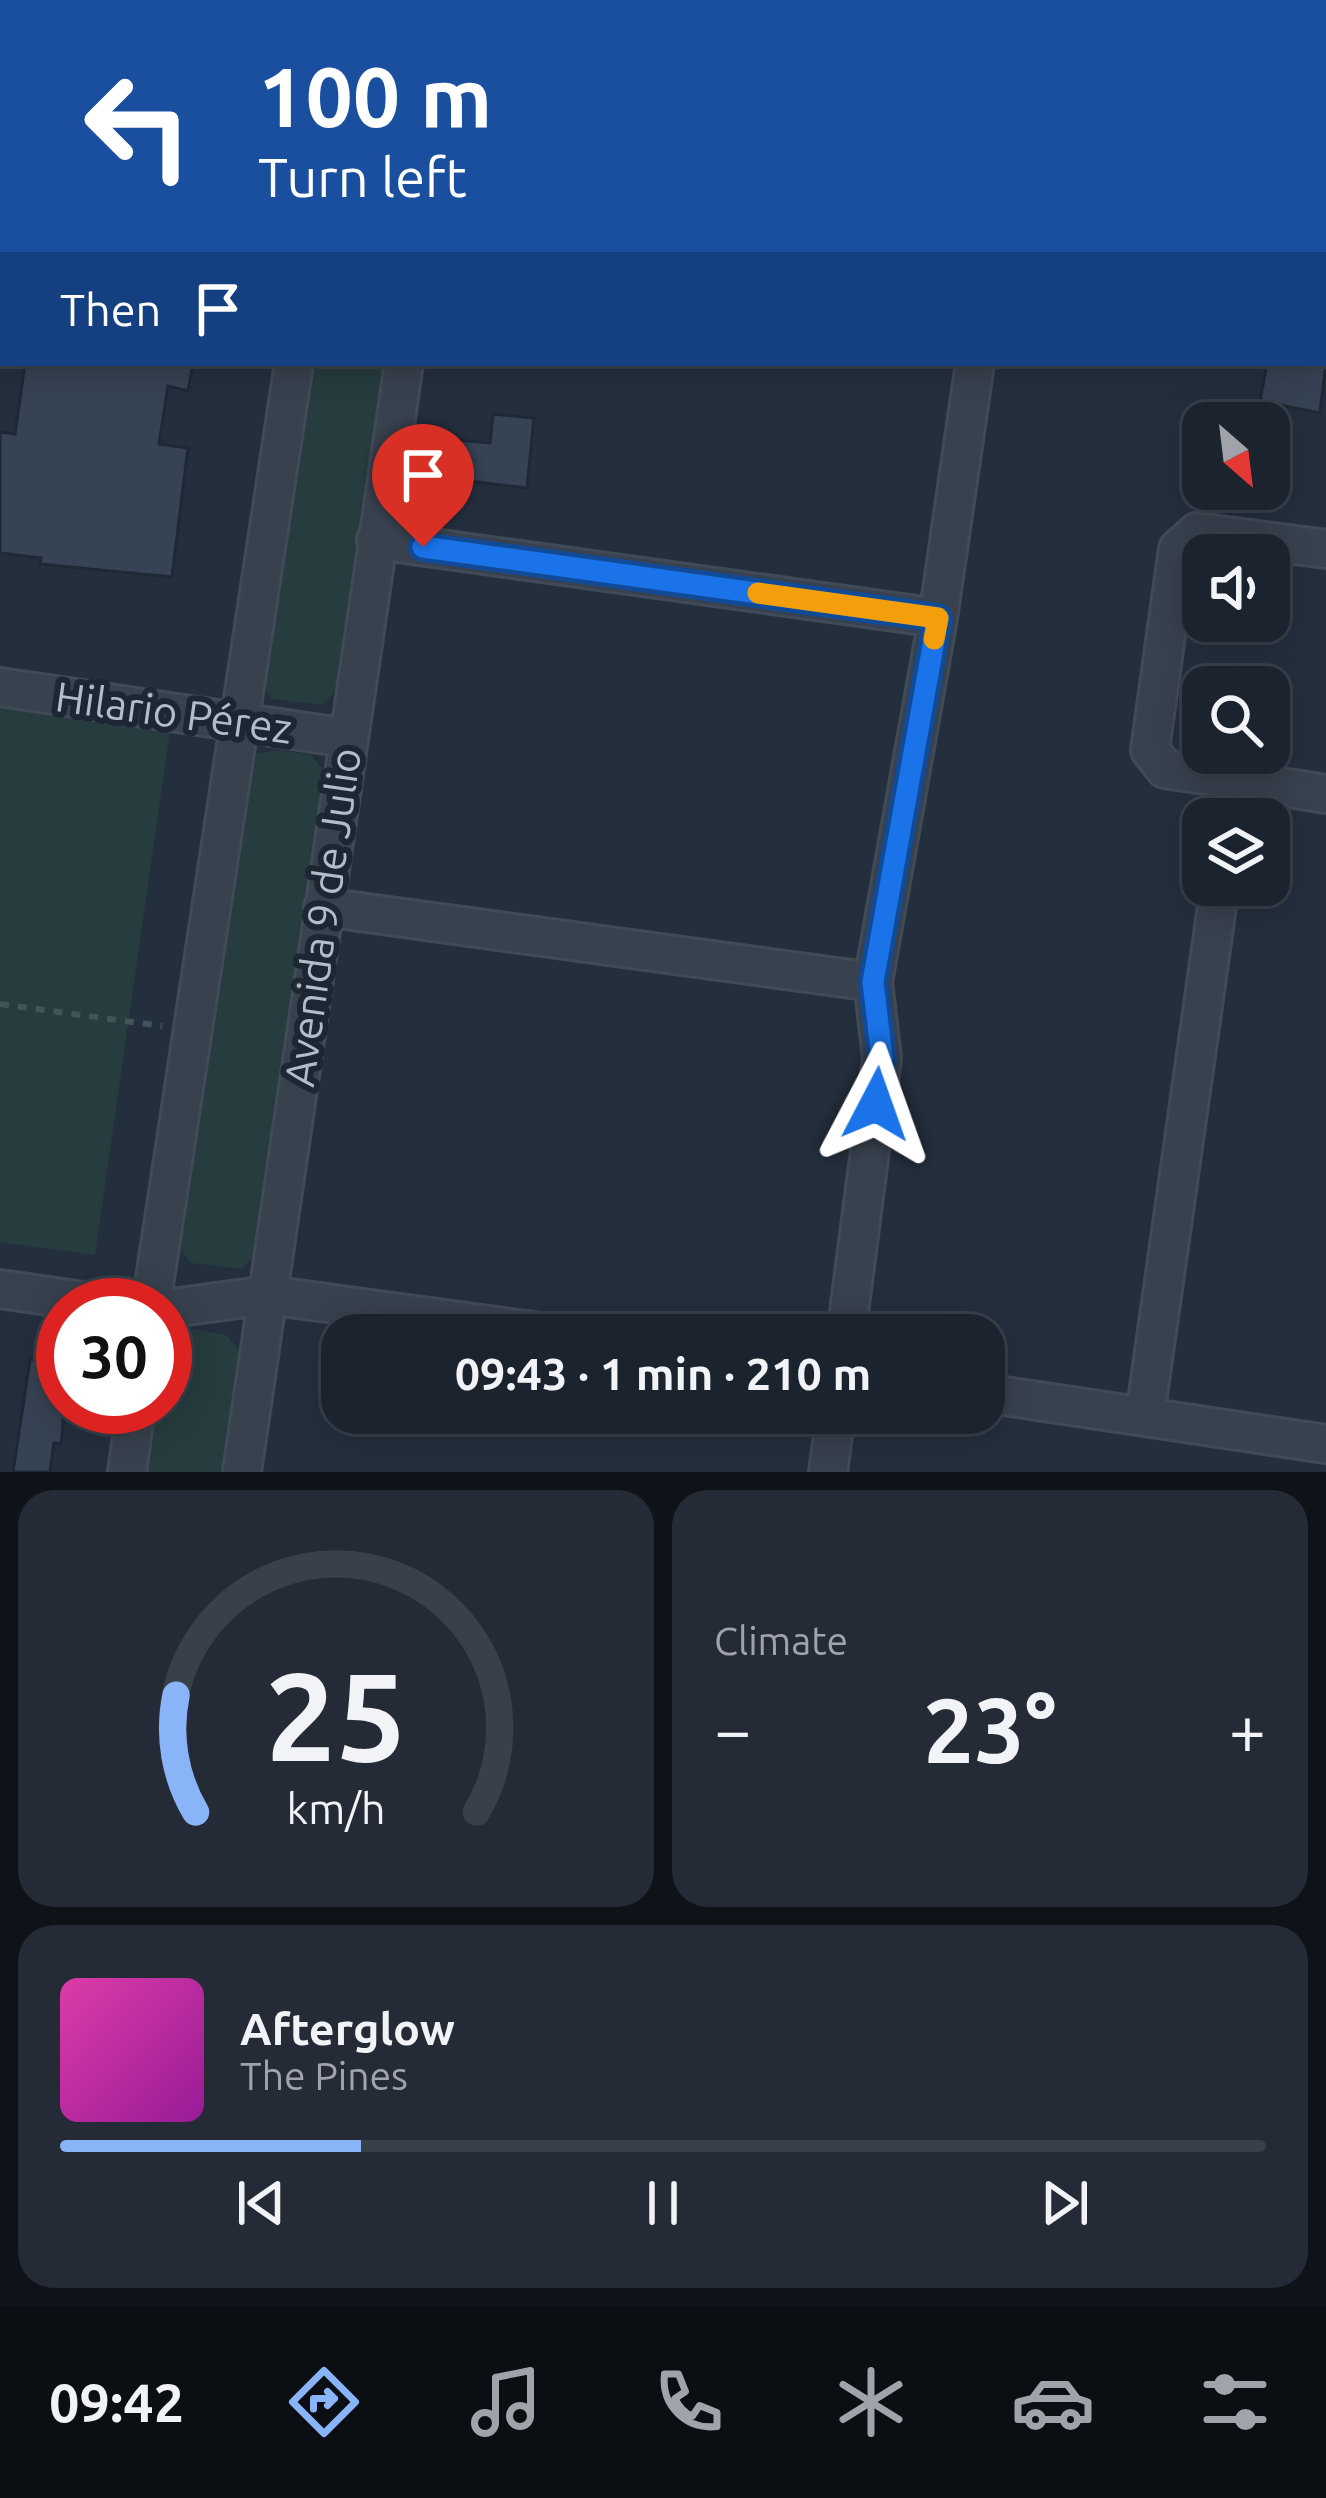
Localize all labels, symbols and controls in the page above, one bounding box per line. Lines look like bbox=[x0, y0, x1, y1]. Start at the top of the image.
icon: left bbox=[60, 48, 216, 204]
text: 100 m bbox=[258, 49, 492, 143]
text: Turn left bbox=[258, 147, 467, 207]
icon: arrive bbox=[185, 276, 251, 342]
text: Then bbox=[60, 284, 161, 335]
north arrow bbox=[1182, 402, 1290, 510]
map controls bbox=[1182, 402, 1290, 906]
pin bbox=[372, 424, 474, 547]
icon: arrive bbox=[390, 442, 456, 508]
button: sound bbox=[1182, 534, 1290, 642]
button: search bbox=[1182, 666, 1290, 774]
street label: Hilario Pérez bbox=[53, 672, 295, 752]
street label: Avenida 9 de Julio bbox=[275, 745, 369, 1089]
button: layers bbox=[1182, 798, 1290, 906]
position arrow bbox=[813, 1041, 939, 1167]
speed limit sign: 30 bbox=[36, 1278, 192, 1434]
text: 09:43 · 1 min · 210 m bbox=[455, 1348, 871, 1399]
text: Climate bbox=[714, 1619, 848, 1662]
text: 25 bbox=[266, 1645, 406, 1785]
text: 23° bbox=[923, 1679, 1057, 1780]
text: − bbox=[714, 1692, 751, 1766]
text: + bbox=[1229, 1692, 1266, 1766]
text: km/h bbox=[286, 1783, 386, 1831]
text: Afterglow bbox=[240, 2003, 455, 2054]
text: The Pines bbox=[240, 2054, 408, 2097]
icon: previous bbox=[228, 2170, 294, 2236]
icon: pause bbox=[630, 2170, 696, 2236]
icon: next bbox=[1032, 2170, 1098, 2236]
icon: directions bbox=[282, 2360, 366, 2444]
icon: music bbox=[464, 2360, 548, 2444]
icon: phone bbox=[647, 2360, 731, 2444]
icon: climate bbox=[829, 2360, 913, 2444]
icon: car bbox=[1011, 2360, 1095, 2444]
icon: filters bbox=[1193, 2360, 1277, 2444]
text: 09:42 bbox=[49, 2372, 184, 2432]

